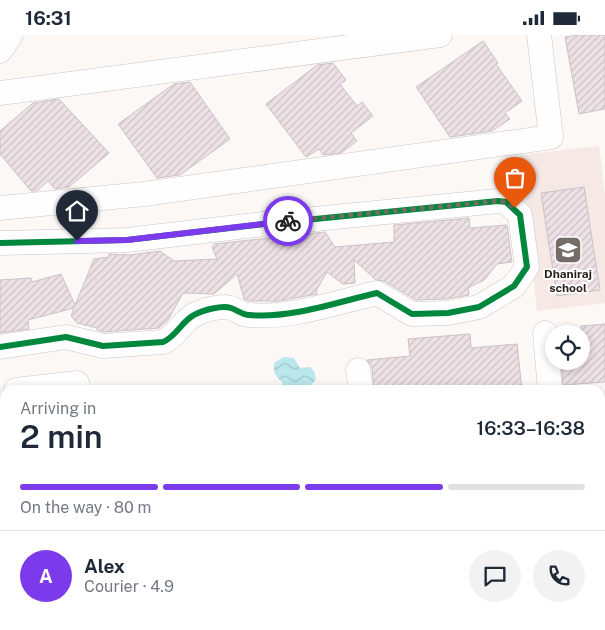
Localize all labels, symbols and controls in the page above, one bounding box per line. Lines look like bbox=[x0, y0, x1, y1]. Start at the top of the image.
text: 16:31 bbox=[25, 7, 72, 29]
pin bbox=[494, 157, 536, 208]
icon: bag bbox=[501, 164, 529, 192]
pin bbox=[56, 190, 98, 241]
courier bbox=[263, 196, 313, 246]
icon: home bbox=[63, 197, 91, 225]
icon: bike bbox=[274, 207, 302, 235]
school or university icon: Dhaniraj school bbox=[553, 235, 583, 265]
place label: Dhaniraj school bbox=[544, 267, 592, 295]
map controls bbox=[545, 325, 590, 370]
button: locate bbox=[545, 325, 590, 370]
text: Arriving in bbox=[20, 399, 96, 418]
text: 16:33–16:38 bbox=[476, 417, 585, 439]
text: 2 min bbox=[20, 418, 103, 455]
text: On the way · 80 m bbox=[20, 498, 151, 517]
button: chat bbox=[469, 550, 521, 602]
button: phone bbox=[533, 550, 585, 602]
text: Alex bbox=[84, 555, 125, 577]
text: A bbox=[39, 565, 53, 587]
text: Courier · 4.9 bbox=[84, 577, 174, 596]

